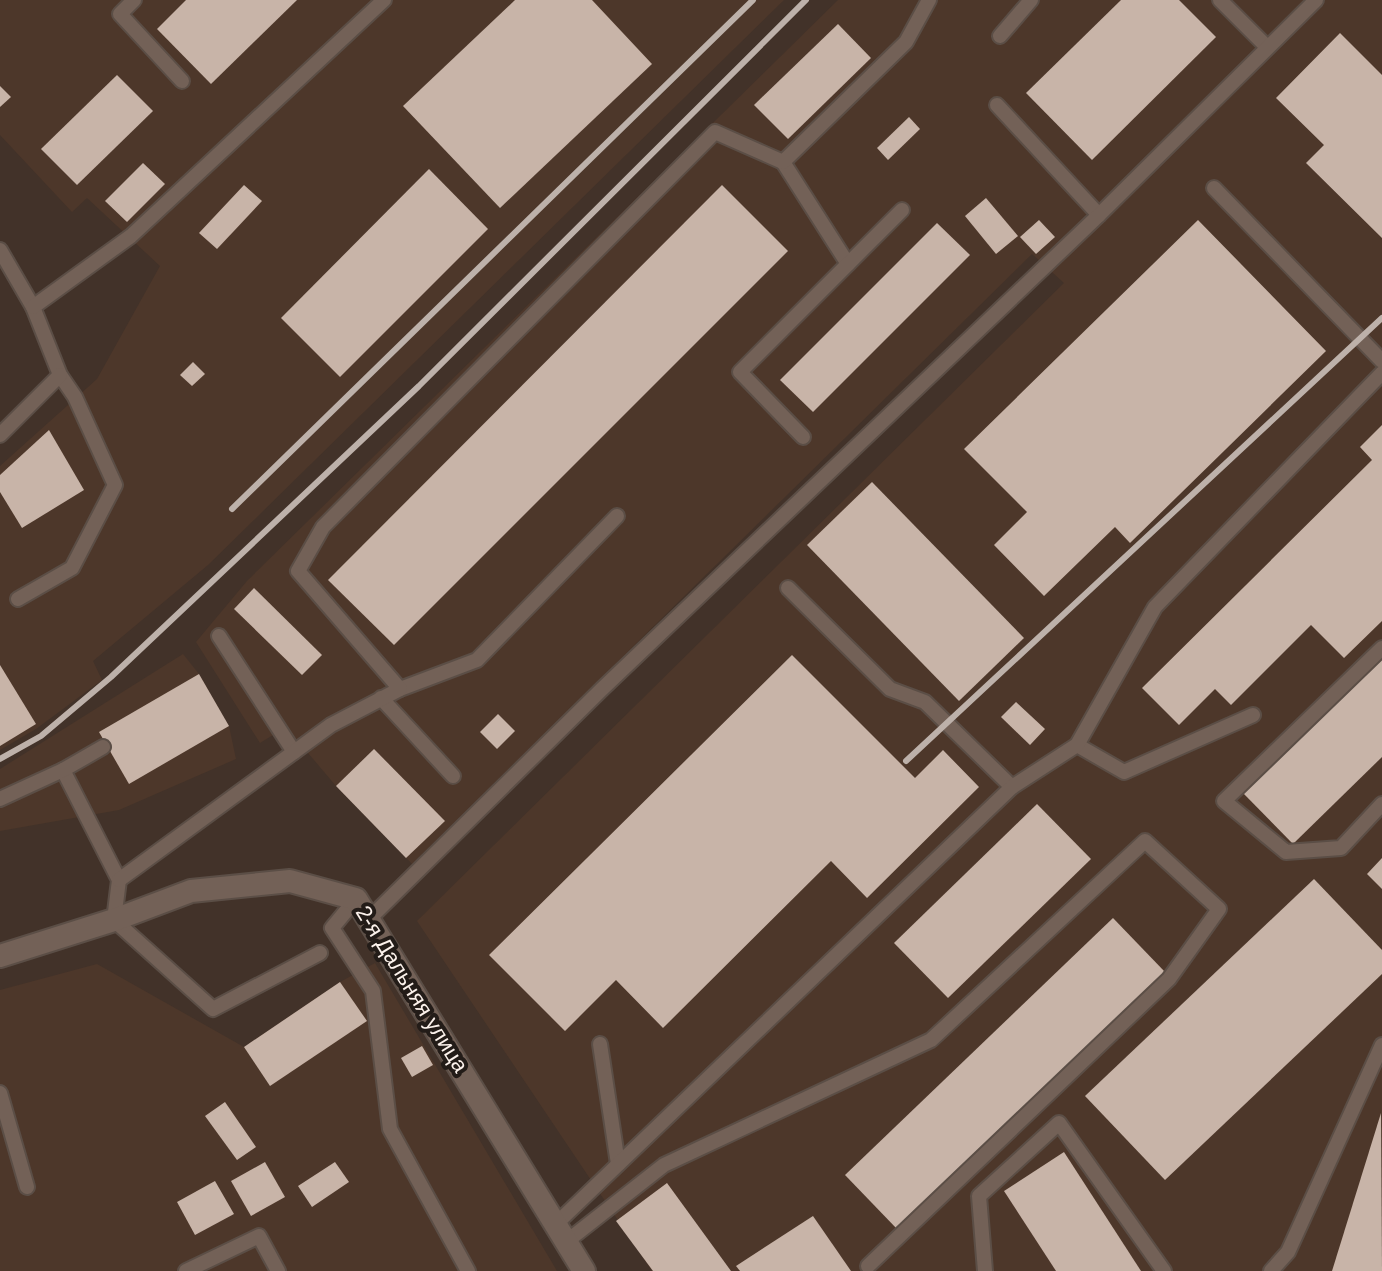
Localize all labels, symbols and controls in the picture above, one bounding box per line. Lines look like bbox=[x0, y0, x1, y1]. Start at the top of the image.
street label: 2-я Дальняя улица bbox=[351, 901, 474, 1078]

